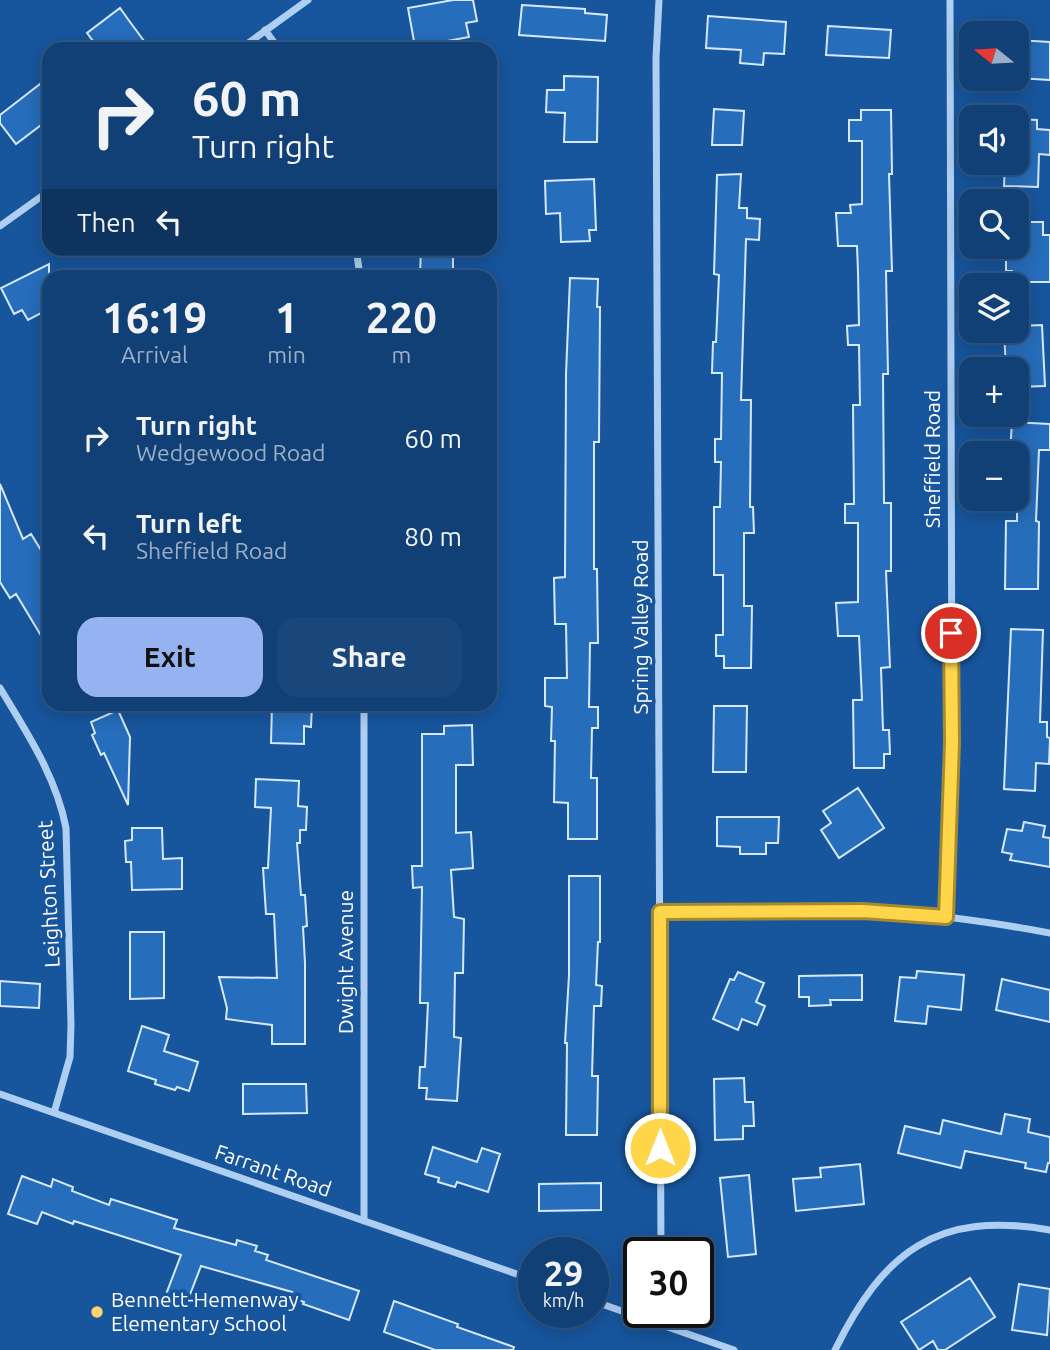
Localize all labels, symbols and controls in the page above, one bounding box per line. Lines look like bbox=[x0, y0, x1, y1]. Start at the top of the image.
north arrow bbox=[959, 21, 1029, 91]
map controls bbox=[959, 21, 1029, 511]
icon: right bbox=[77, 70, 168, 161]
text: 60 m bbox=[192, 70, 301, 125]
button: sound bbox=[959, 105, 1029, 175]
text: Turn right bbox=[192, 128, 334, 164]
button: search bbox=[959, 189, 1029, 259]
icon: left bbox=[150, 203, 188, 241]
text: Then bbox=[77, 208, 136, 237]
button: layers bbox=[959, 273, 1029, 343]
text: 16:19 bbox=[102, 294, 207, 341]
text: 1 bbox=[275, 294, 298, 341]
text: 220 bbox=[366, 294, 437, 341]
text: Arrival bbox=[121, 342, 188, 367]
text: min bbox=[267, 342, 306, 367]
text: m bbox=[391, 342, 411, 367]
button: + bbox=[959, 357, 1029, 427]
street label: Sheffield Road bbox=[920, 390, 944, 528]
text: Turn right bbox=[136, 411, 257, 440]
icon: right bbox=[77, 419, 115, 457]
text: 60 m bbox=[404, 424, 462, 453]
text: Wedgewood Road bbox=[136, 440, 325, 465]
button: − bbox=[959, 441, 1029, 511]
text: Turn left bbox=[136, 509, 242, 538]
icon: left bbox=[77, 517, 115, 555]
text: 80 m bbox=[404, 522, 462, 551]
text: Sheffield Road bbox=[136, 538, 287, 563]
street label: Spring Valley Road bbox=[628, 540, 652, 714]
pin bbox=[921, 603, 981, 663]
icon: arrive bbox=[932, 614, 970, 652]
button: Exit bbox=[77, 617, 263, 697]
button: Share bbox=[277, 617, 462, 697]
street label: Leighton Street bbox=[32, 820, 64, 968]
street label: Dwight Avenue bbox=[333, 890, 357, 1034]
position arrow bbox=[623, 1111, 697, 1185]
street label: Farrant Road bbox=[212, 1139, 335, 1201]
speed limit sign: 30 bbox=[623, 1237, 714, 1328]
text: 29 bbox=[544, 1253, 583, 1293]
place label: Bennett-Hemenway Elementary School bbox=[111, 1287, 299, 1335]
text: km/h bbox=[543, 1290, 584, 1310]
marker: Bennett-Hemenway Elementary School bbox=[89, 1304, 105, 1320]

